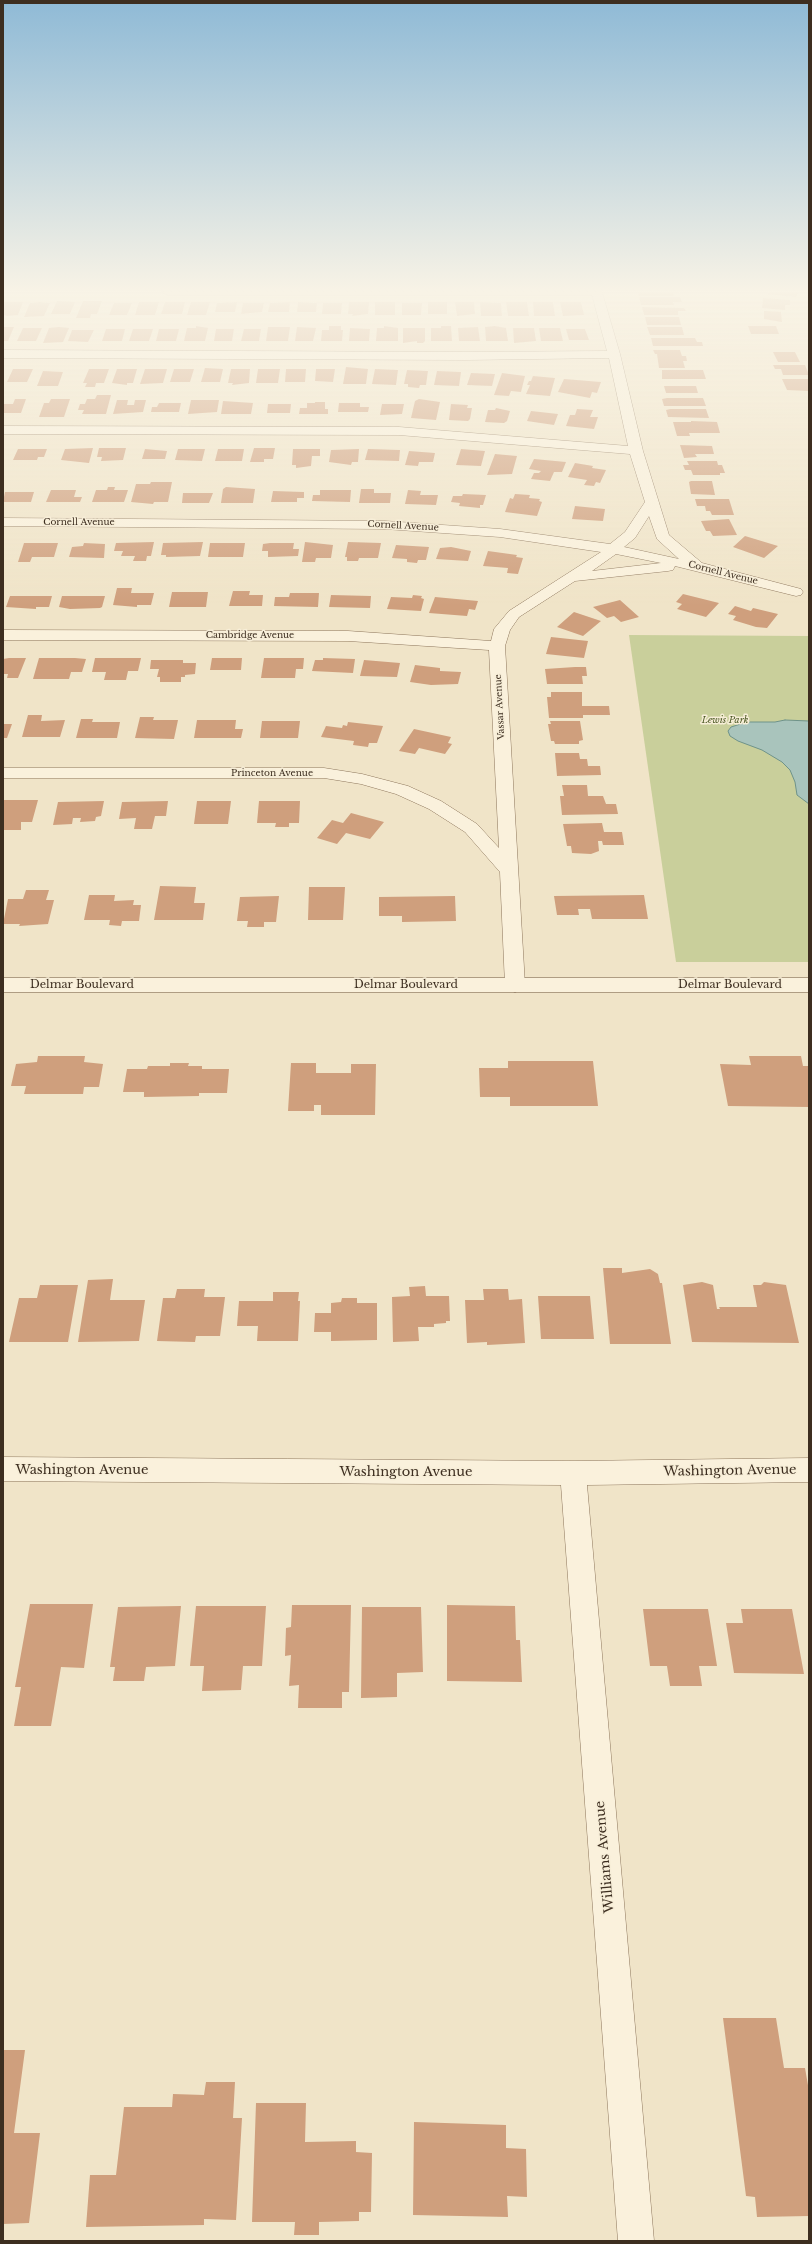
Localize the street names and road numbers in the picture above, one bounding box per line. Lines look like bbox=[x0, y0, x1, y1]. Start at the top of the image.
street label: Cornell Avenue bbox=[43, 517, 115, 527]
street label: Cornell Avenue bbox=[367, 519, 439, 533]
street label: Cornell Avenue bbox=[687, 559, 759, 587]
street label: Cambridge Avenue bbox=[206, 630, 294, 640]
street label: Vassar Avenue bbox=[493, 674, 507, 740]
street label: Princeton Avenue bbox=[231, 768, 313, 778]
street label: Delmar Boulevard bbox=[30, 978, 134, 992]
street label: Delmar Boulevard bbox=[354, 978, 458, 992]
street label: Delmar Boulevard bbox=[678, 978, 782, 992]
street label: Washington Avenue bbox=[16, 1462, 148, 1478]
street label: Washington Avenue bbox=[663, 1462, 797, 1480]
street label: Washington Avenue bbox=[340, 1464, 472, 1480]
street label: Williams Avenue bbox=[592, 1800, 618, 1914]

